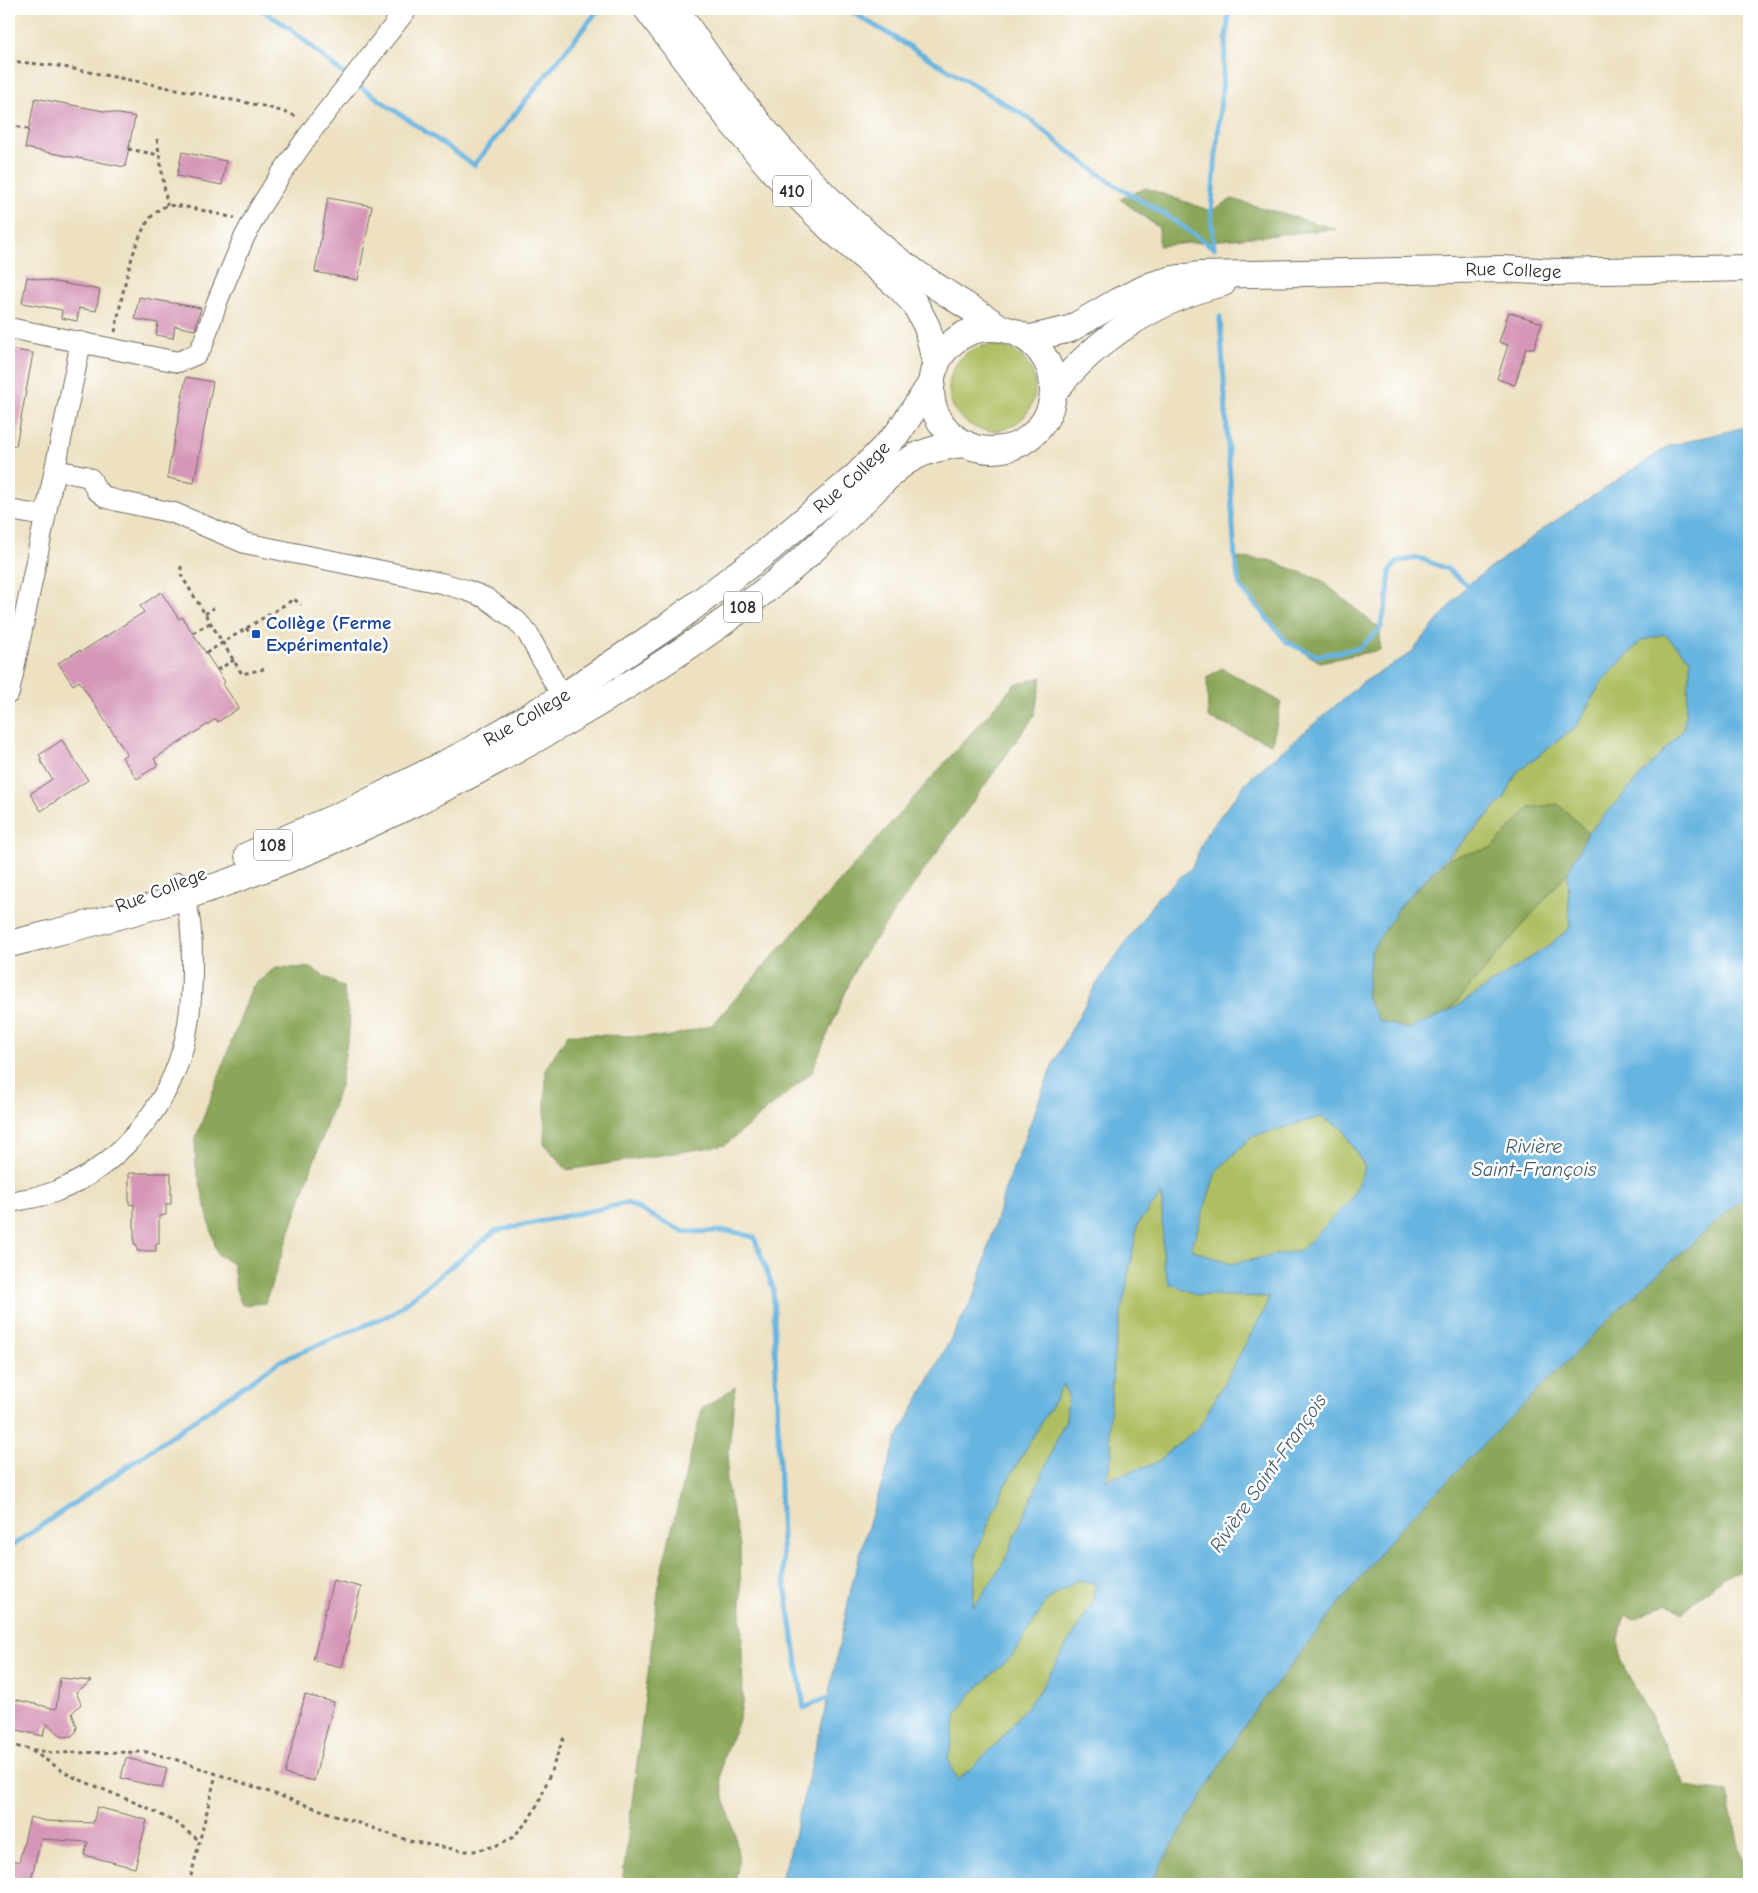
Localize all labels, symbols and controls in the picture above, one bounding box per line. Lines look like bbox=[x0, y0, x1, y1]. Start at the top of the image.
road number: 410 bbox=[773, 176, 811, 207]
street label: Rue College bbox=[1465, 258, 1562, 283]
street label: Rue College bbox=[809, 437, 895, 518]
road number: 108 bbox=[724, 592, 762, 622]
place label: Collège (Ferme Expérimentale) bbox=[266, 612, 391, 656]
marker: Collège (Ferme Expérimentale) bbox=[250, 628, 262, 640]
street label: Rue College bbox=[480, 684, 574, 751]
road number: 108 bbox=[254, 830, 292, 860]
street label: Rue College bbox=[112, 863, 210, 917]
water label: Rivière Saint-François bbox=[1472, 1135, 1597, 1181]
water label: Rivière Saint-François bbox=[1205, 1389, 1332, 1557]

